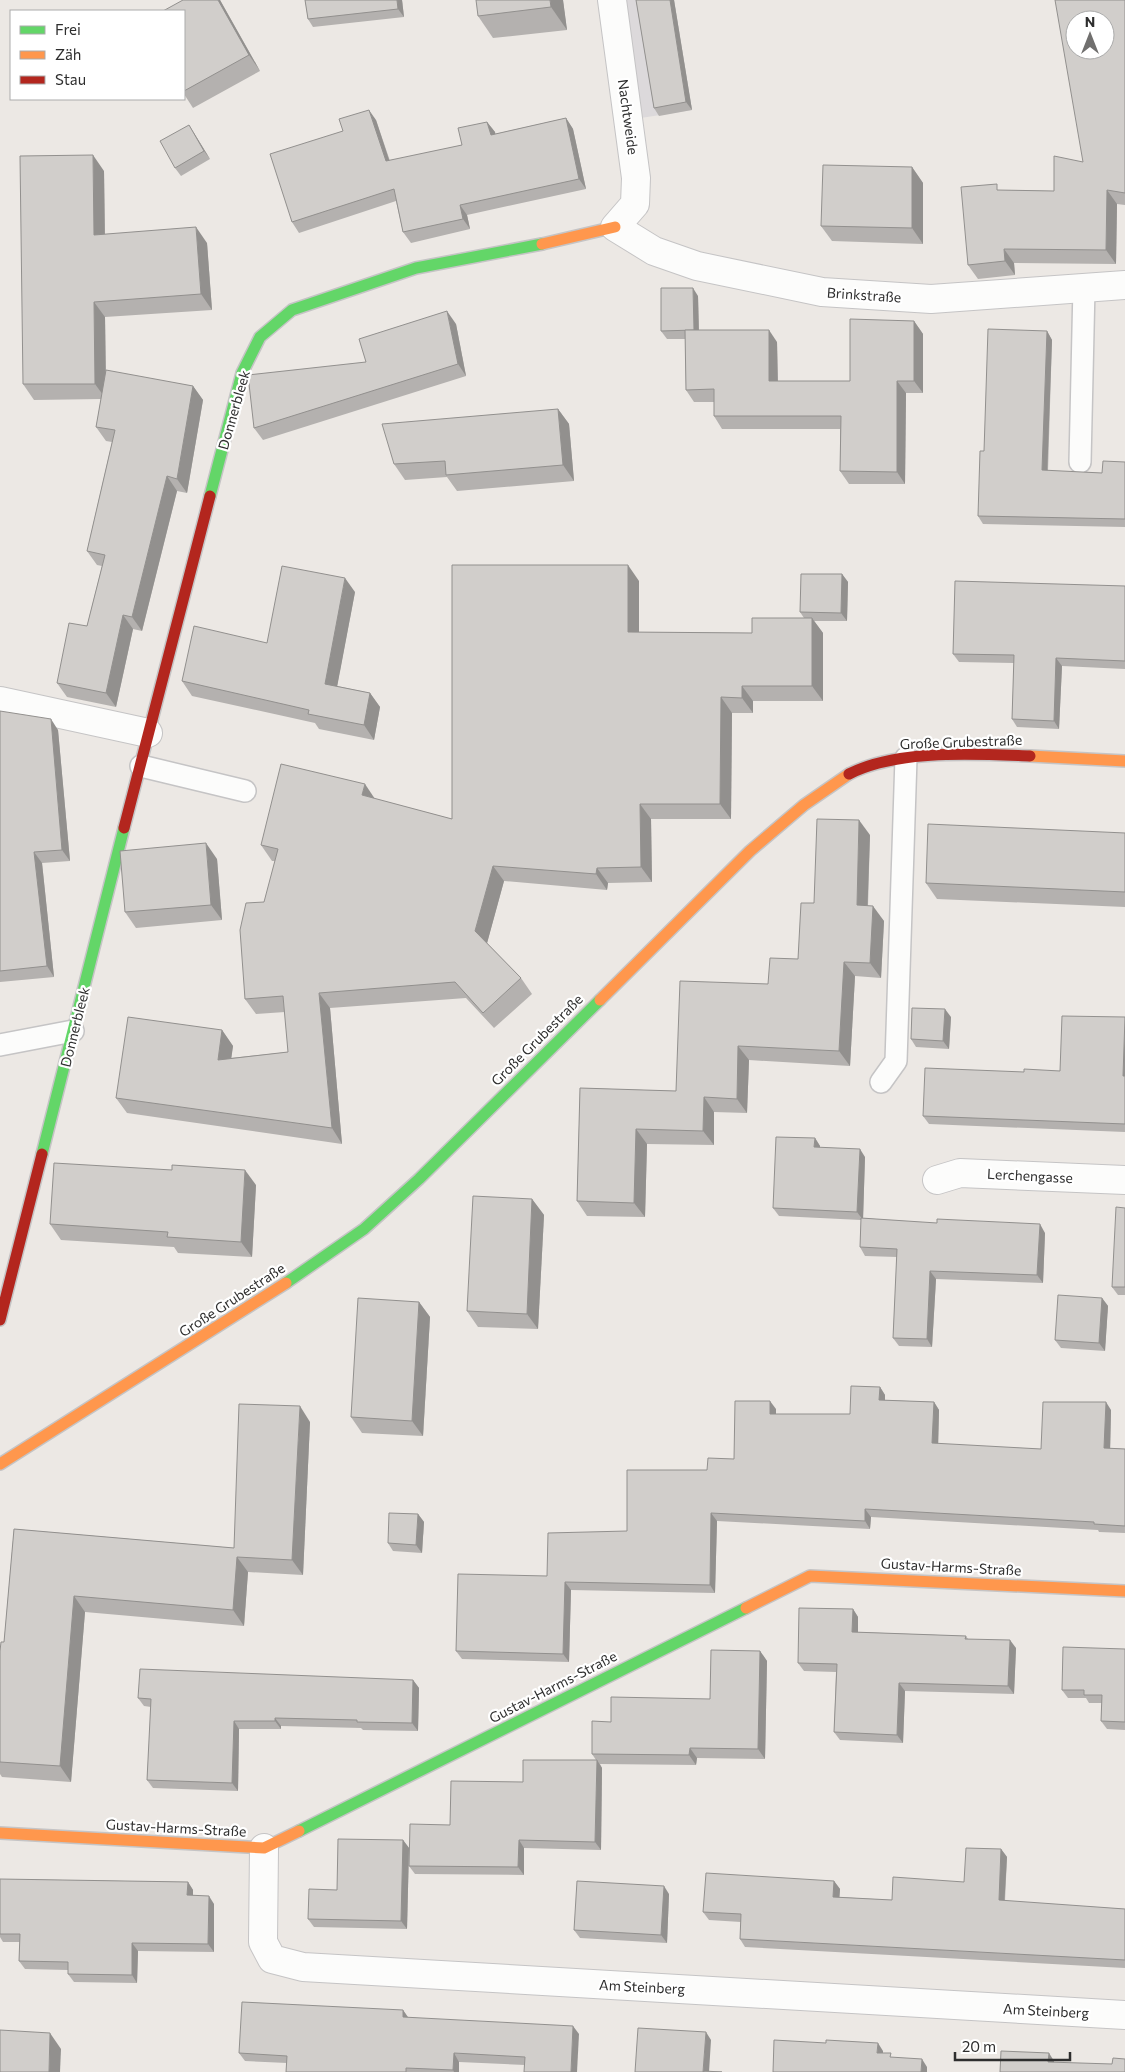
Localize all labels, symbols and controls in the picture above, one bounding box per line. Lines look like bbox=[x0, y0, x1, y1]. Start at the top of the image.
legend bbox=[10, 10, 185, 100]
north arrow bbox=[1065, 10, 1115, 60]
text: N bbox=[1085, 13, 1095, 30]
text: Frei bbox=[55, 20, 81, 38]
text: Zäh bbox=[55, 45, 81, 63]
text: Stau bbox=[55, 70, 86, 88]
street label: Nachtweide bbox=[615, 78, 642, 156]
street label: Brinkstraße bbox=[826, 283, 902, 306]
street label: Donnerbleek bbox=[214, 368, 253, 452]
street label: Große Grubestraße bbox=[899, 731, 1022, 752]
street label: Donnerbleek bbox=[56, 985, 93, 1069]
street label: Große Grubestraße bbox=[487, 990, 586, 1089]
street label: Lerchengasse bbox=[987, 1165, 1073, 1186]
street label: Große Grubestraße bbox=[176, 1259, 288, 1340]
street label: Gustav-Harms-Straße bbox=[880, 1554, 1022, 1579]
street label: Gustav-Harms-Straße bbox=[486, 1647, 619, 1726]
street label: Gustav-Harms-Straße bbox=[105, 1815, 247, 1840]
street label: Am Steinberg bbox=[599, 1976, 686, 1997]
street label: Am Steinberg bbox=[1003, 2000, 1090, 2021]
scale bar bbox=[955, 2030, 1070, 2062]
text: 20 m bbox=[962, 2037, 996, 2055]

